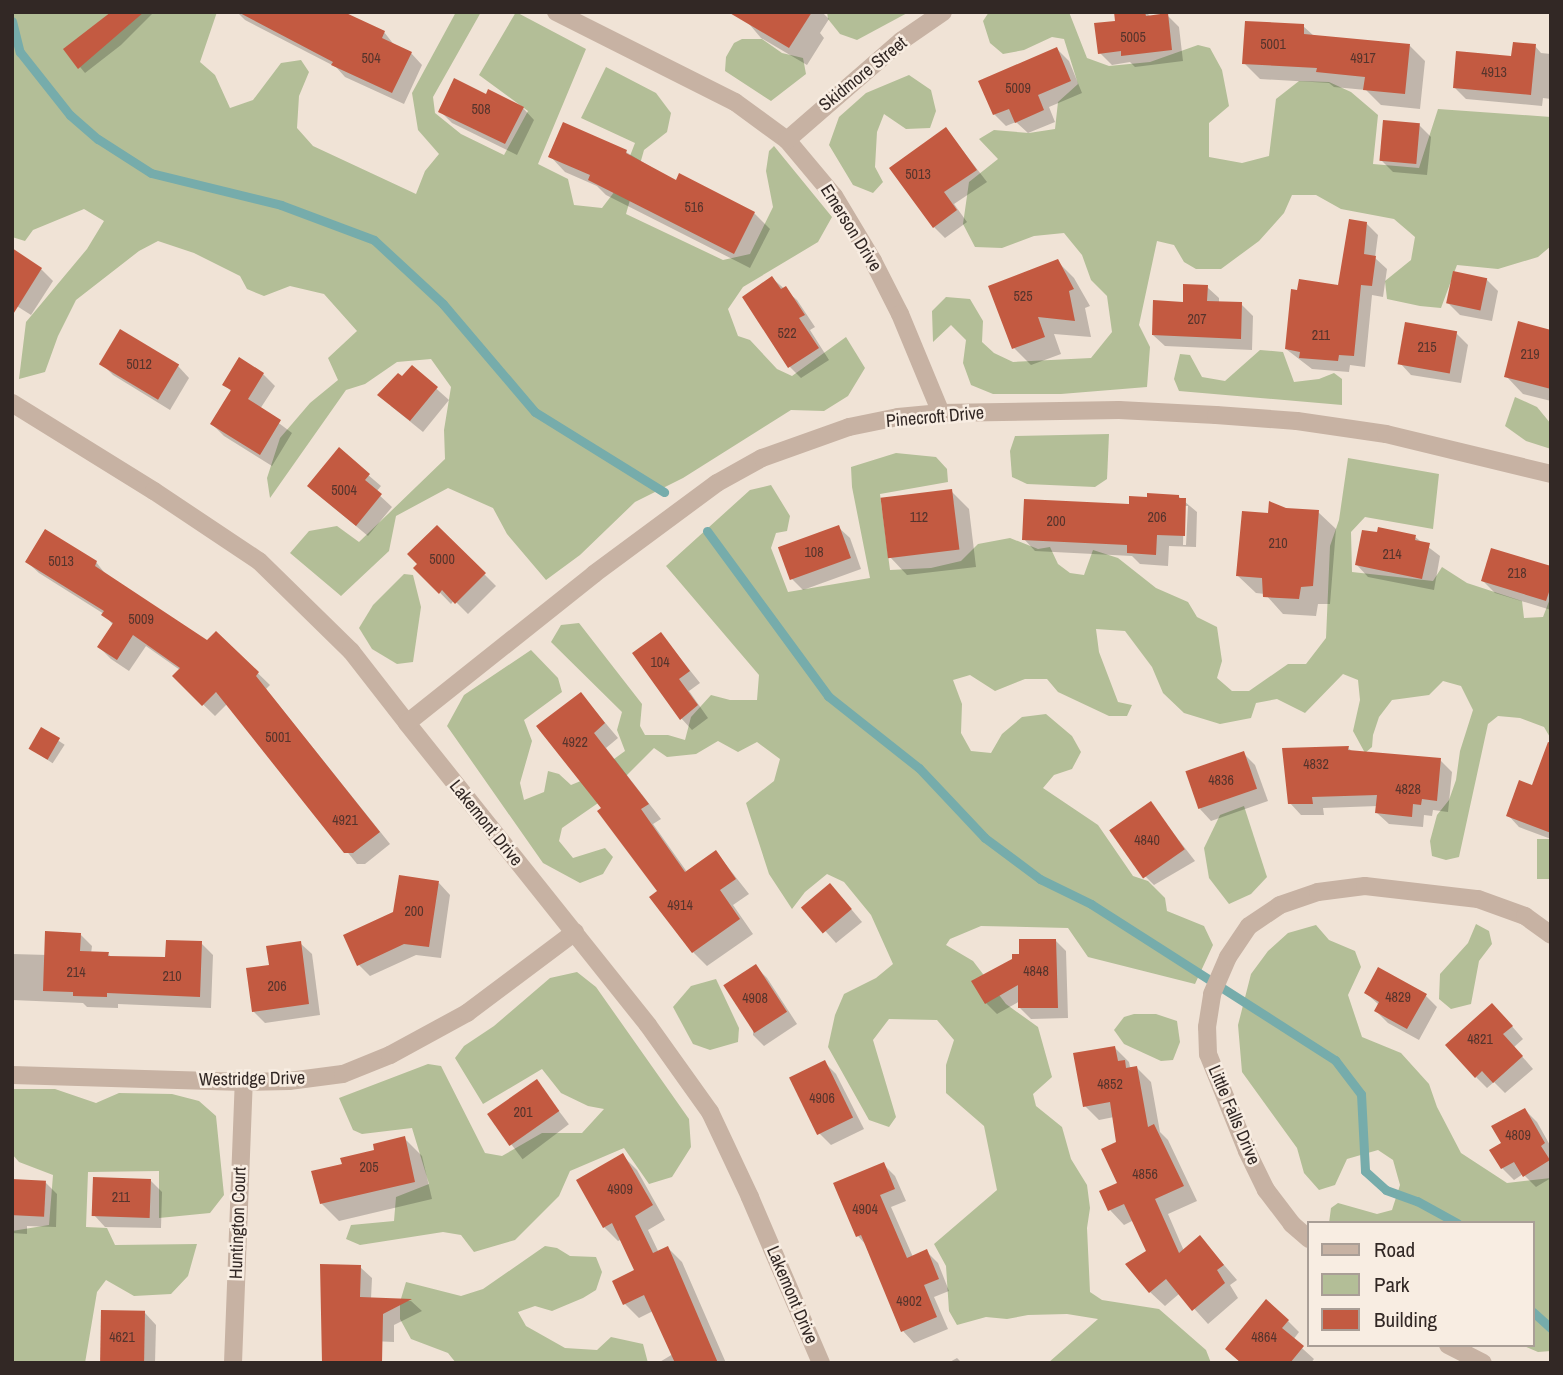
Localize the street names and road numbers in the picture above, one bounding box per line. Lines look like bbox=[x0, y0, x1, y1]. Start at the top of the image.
street label: Skidmore Street bbox=[815, 32, 911, 116]
street label: Emerson Drive bbox=[816, 181, 886, 275]
street label: Pinecroft Drive bbox=[885, 402, 985, 432]
street label: Lakemont Drive bbox=[445, 776, 527, 870]
street label: Little Falls Drive bbox=[1203, 1062, 1265, 1168]
street label: Westridge Drive bbox=[199, 1067, 305, 1091]
street label: Huntington Court bbox=[225, 1166, 251, 1280]
street label: Lakemont Drive bbox=[762, 1243, 822, 1347]

